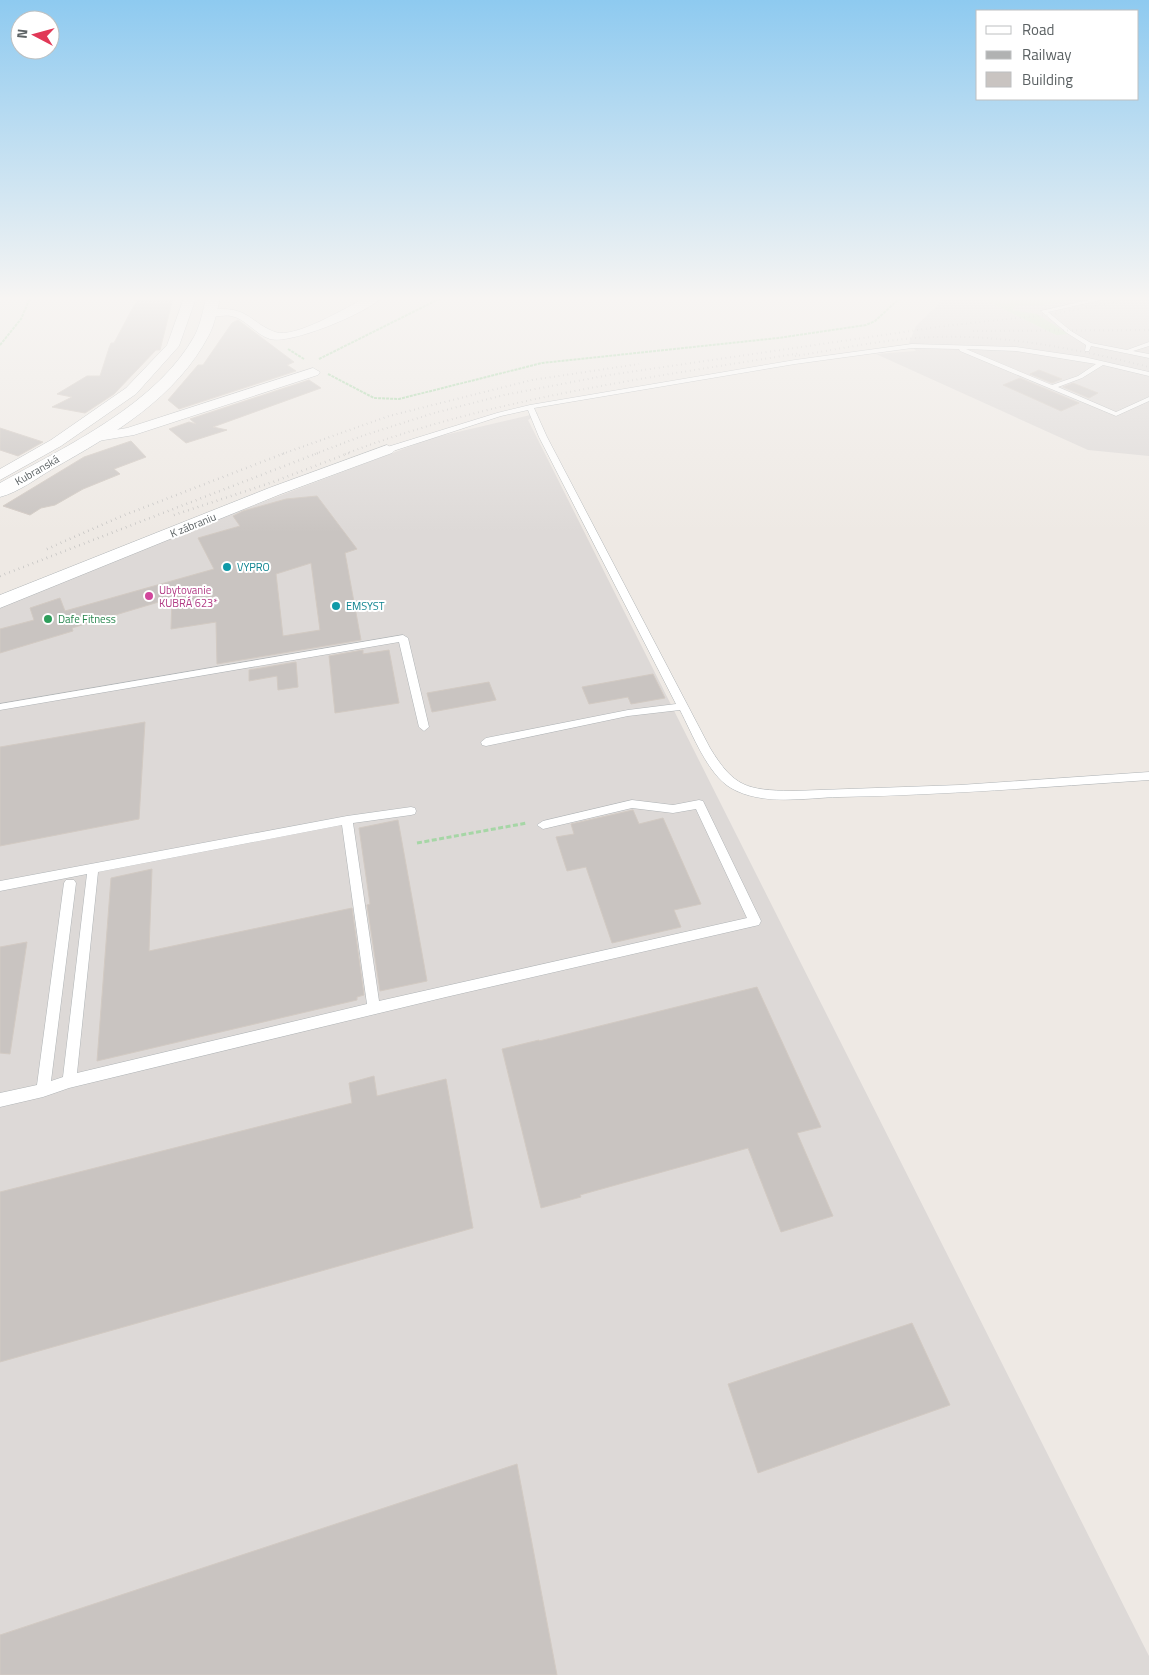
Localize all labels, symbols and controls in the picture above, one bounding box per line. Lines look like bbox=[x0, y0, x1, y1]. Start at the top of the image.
north arrow bbox=[10, 10, 60, 60]
legend bbox=[976, 10, 1139, 100]
text: Road bbox=[1022, 18, 1054, 41]
text: N bbox=[11, 28, 33, 40]
text: Railway bbox=[1022, 43, 1072, 66]
text: Building bbox=[1022, 68, 1073, 91]
street label: Kubranská bbox=[12, 451, 63, 489]
street label: K zábraniu bbox=[168, 508, 219, 541]
place label: VYPRO bbox=[237, 559, 270, 575]
marker: VYPRO bbox=[221, 561, 233, 573]
place label: Ubytovanie KUBRÁ 623* bbox=[159, 582, 218, 611]
marker: Ubytovanie KUBRÁ 623* bbox=[143, 590, 155, 602]
place label: EMSYST bbox=[346, 598, 385, 614]
marker: EMSYST bbox=[330, 600, 342, 612]
place label: Dafe Fitness bbox=[58, 611, 116, 627]
marker: Dafe Fitness bbox=[42, 613, 54, 625]

